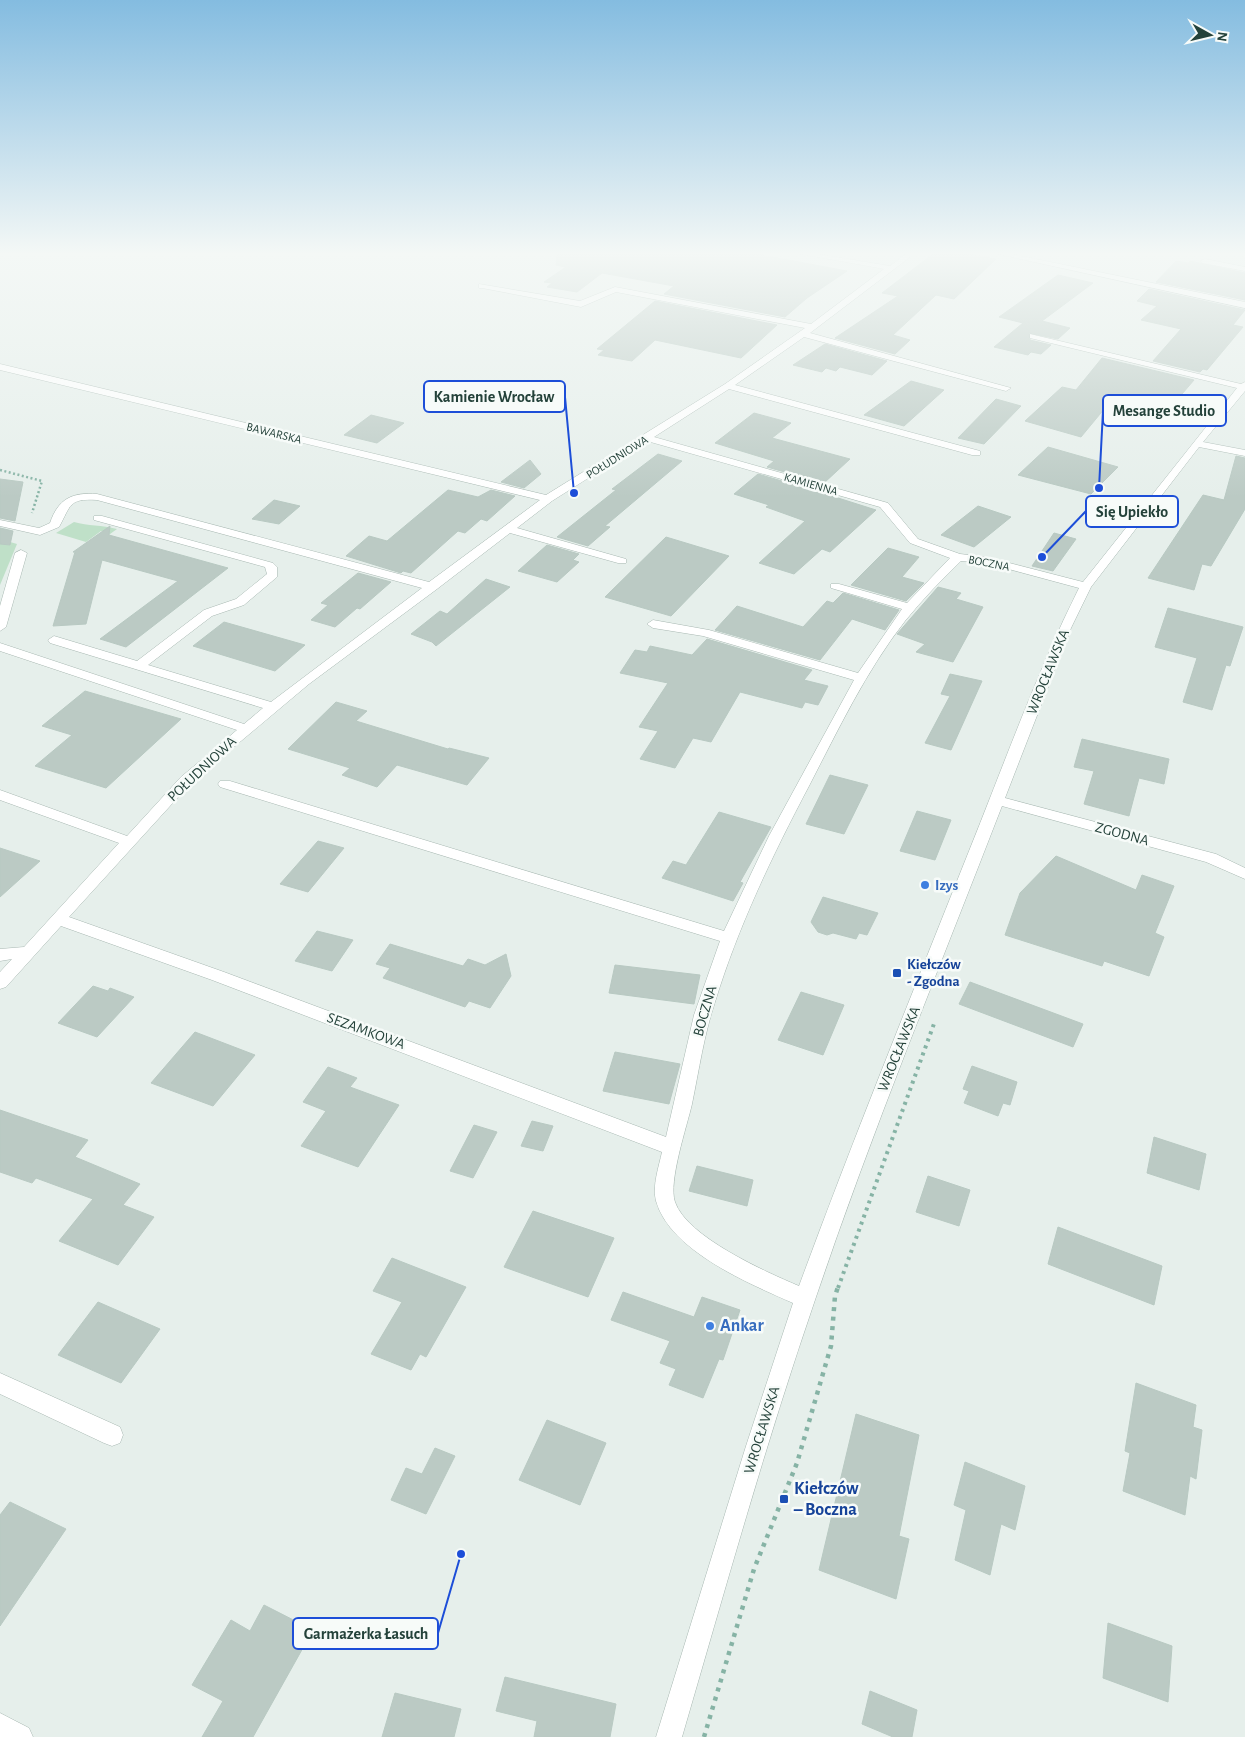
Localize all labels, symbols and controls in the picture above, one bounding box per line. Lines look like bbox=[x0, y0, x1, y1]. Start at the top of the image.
north arrow bbox=[1185, 10, 1235, 60]
text: N bbox=[1214, 31, 1229, 42]
callout: Kamienie Wrocław bbox=[424, 381, 565, 412]
text: Kamienie Wrocław bbox=[434, 389, 555, 405]
callout: Mesange Studio bbox=[1103, 395, 1226, 426]
text: Mesange Studio bbox=[1113, 403, 1215, 419]
street label: BAWARSKA bbox=[245, 420, 303, 446]
street label: POŁUDNIOWA bbox=[584, 433, 650, 481]
street label: KAMIENNA bbox=[783, 471, 839, 497]
callout: Się Upiekło bbox=[1086, 496, 1178, 527]
text: Się Upiekło bbox=[1096, 504, 1168, 520]
street label: BOCZNA bbox=[967, 553, 1011, 573]
street label: WROCŁAWSKA bbox=[1024, 627, 1072, 717]
street label: POŁUDNIOWA bbox=[165, 733, 239, 804]
street label: ZGODNA bbox=[1093, 820, 1151, 848]
place label: Izys bbox=[935, 878, 958, 893]
marker: Izys bbox=[919, 879, 931, 891]
place label: Kiełczów - Zgodna bbox=[907, 957, 961, 989]
marker: Kiełczów - Zgodna bbox=[891, 967, 903, 979]
street label: BOCZNA bbox=[691, 984, 719, 1038]
street label: WROCŁAWSKA bbox=[875, 1004, 923, 1094]
street label: SEZAMKOWA bbox=[325, 1010, 407, 1052]
place label: Ankar bbox=[720, 1317, 764, 1335]
marker: Ankar bbox=[704, 1320, 716, 1332]
street label: WROCŁAWSKA bbox=[742, 1384, 783, 1476]
place label: Kiełczów – Boczna bbox=[793, 1480, 859, 1519]
marker: Kiełczów – Boczna bbox=[778, 1493, 790, 1505]
callout: Garmażerka Łasuch bbox=[293, 1618, 438, 1649]
text: Garmażerka Łasuch bbox=[304, 1626, 428, 1642]

